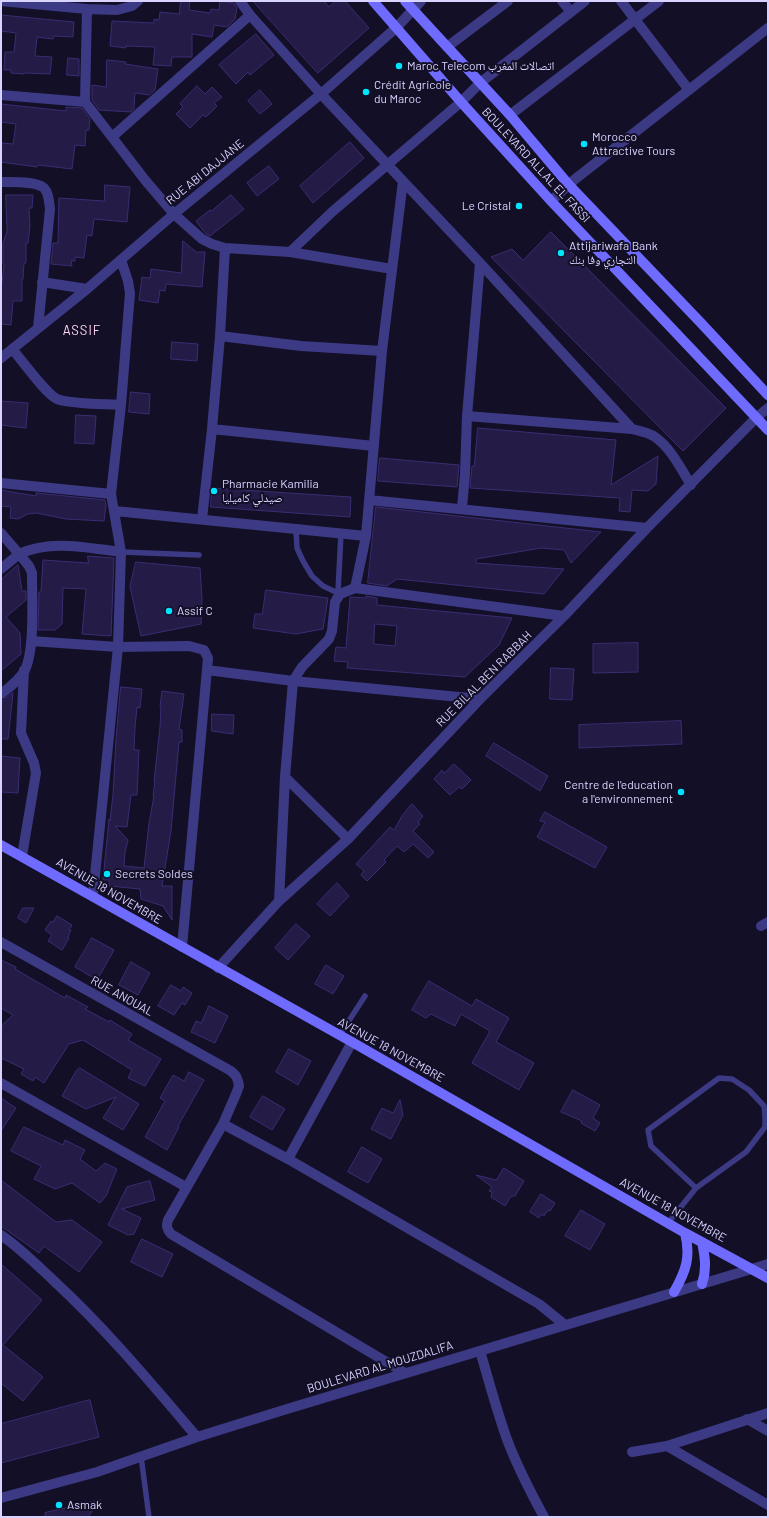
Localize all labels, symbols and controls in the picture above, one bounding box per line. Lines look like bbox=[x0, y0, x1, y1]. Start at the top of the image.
place label: Maroc Telecom اتصالات المغرب bbox=[407, 59, 554, 73]
marker: Maroc Telecom اتصالات المغرب bbox=[394, 61, 404, 71]
place label: Crédit Agricole du Maroc bbox=[374, 78, 451, 106]
marker: Crédit Agricole du Maroc bbox=[361, 87, 371, 97]
street label: BOULEVARD ALLAL EL FASSI bbox=[479, 105, 593, 225]
place label: Morocco Attractive Tours bbox=[592, 130, 675, 158]
street label: RUE ABI DAJJANE bbox=[163, 136, 247, 208]
marker: Morocco Attractive Tours bbox=[579, 139, 589, 149]
place label: Le Cristal bbox=[462, 199, 511, 213]
marker: Le Cristal bbox=[514, 201, 524, 211]
place label: Attijariwafa Bank التجاري وفا بنك bbox=[569, 239, 658, 267]
marker: Attijariwafa Bank التجاري وفا بنك bbox=[556, 248, 566, 258]
district label: ASSIF bbox=[63, 323, 101, 339]
place label: Pharmacie Kamilia صيدلي كاميليا bbox=[222, 477, 319, 505]
marker: Pharmacie Kamilia صيدلي كاميليا bbox=[209, 486, 219, 496]
place label: Assif C bbox=[177, 604, 213, 618]
marker: Assif C bbox=[164, 606, 174, 616]
street label: RUE BILAL BEN RABBAH bbox=[433, 628, 535, 730]
place label: Centre de l'education a l'environnement bbox=[564, 778, 673, 806]
marker: Centre de l'education a l'environnement bbox=[676, 787, 686, 797]
street label: AVENUE 18 NOVEMBRE bbox=[54, 855, 164, 927]
place label: Secrets Soldes bbox=[115, 867, 193, 881]
marker: Secrets Soldes bbox=[102, 869, 112, 879]
street label: RUE ANOUAL bbox=[88, 973, 156, 1019]
street label: AVENUE 18 NOVEMBRE bbox=[335, 1015, 447, 1085]
street label: AVENUE 18 NOVEMBRE bbox=[617, 1175, 729, 1245]
street label: BOULEVARD AL MOUZDALIFA bbox=[305, 1338, 455, 1396]
place label: Asmak bbox=[67, 1498, 102, 1512]
marker: Asmak bbox=[54, 1500, 64, 1510]

